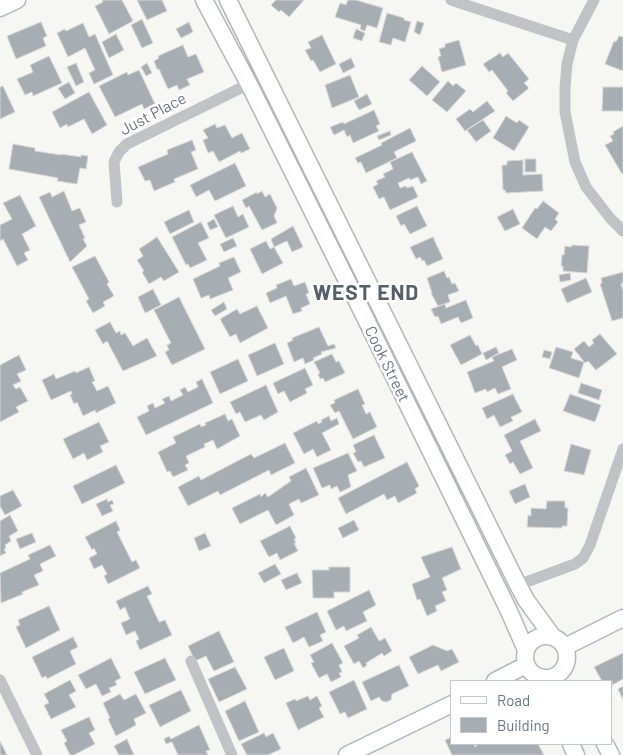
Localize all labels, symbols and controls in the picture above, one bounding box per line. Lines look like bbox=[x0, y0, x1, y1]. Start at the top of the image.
street label: Just Place bbox=[116, 88, 190, 140]
district label: WEST END bbox=[312, 280, 420, 306]
street label: Cook Street bbox=[360, 323, 414, 405]
legend bbox=[450, 680, 613, 745]
text: Road bbox=[497, 691, 530, 709]
text: Building bbox=[497, 716, 550, 734]

